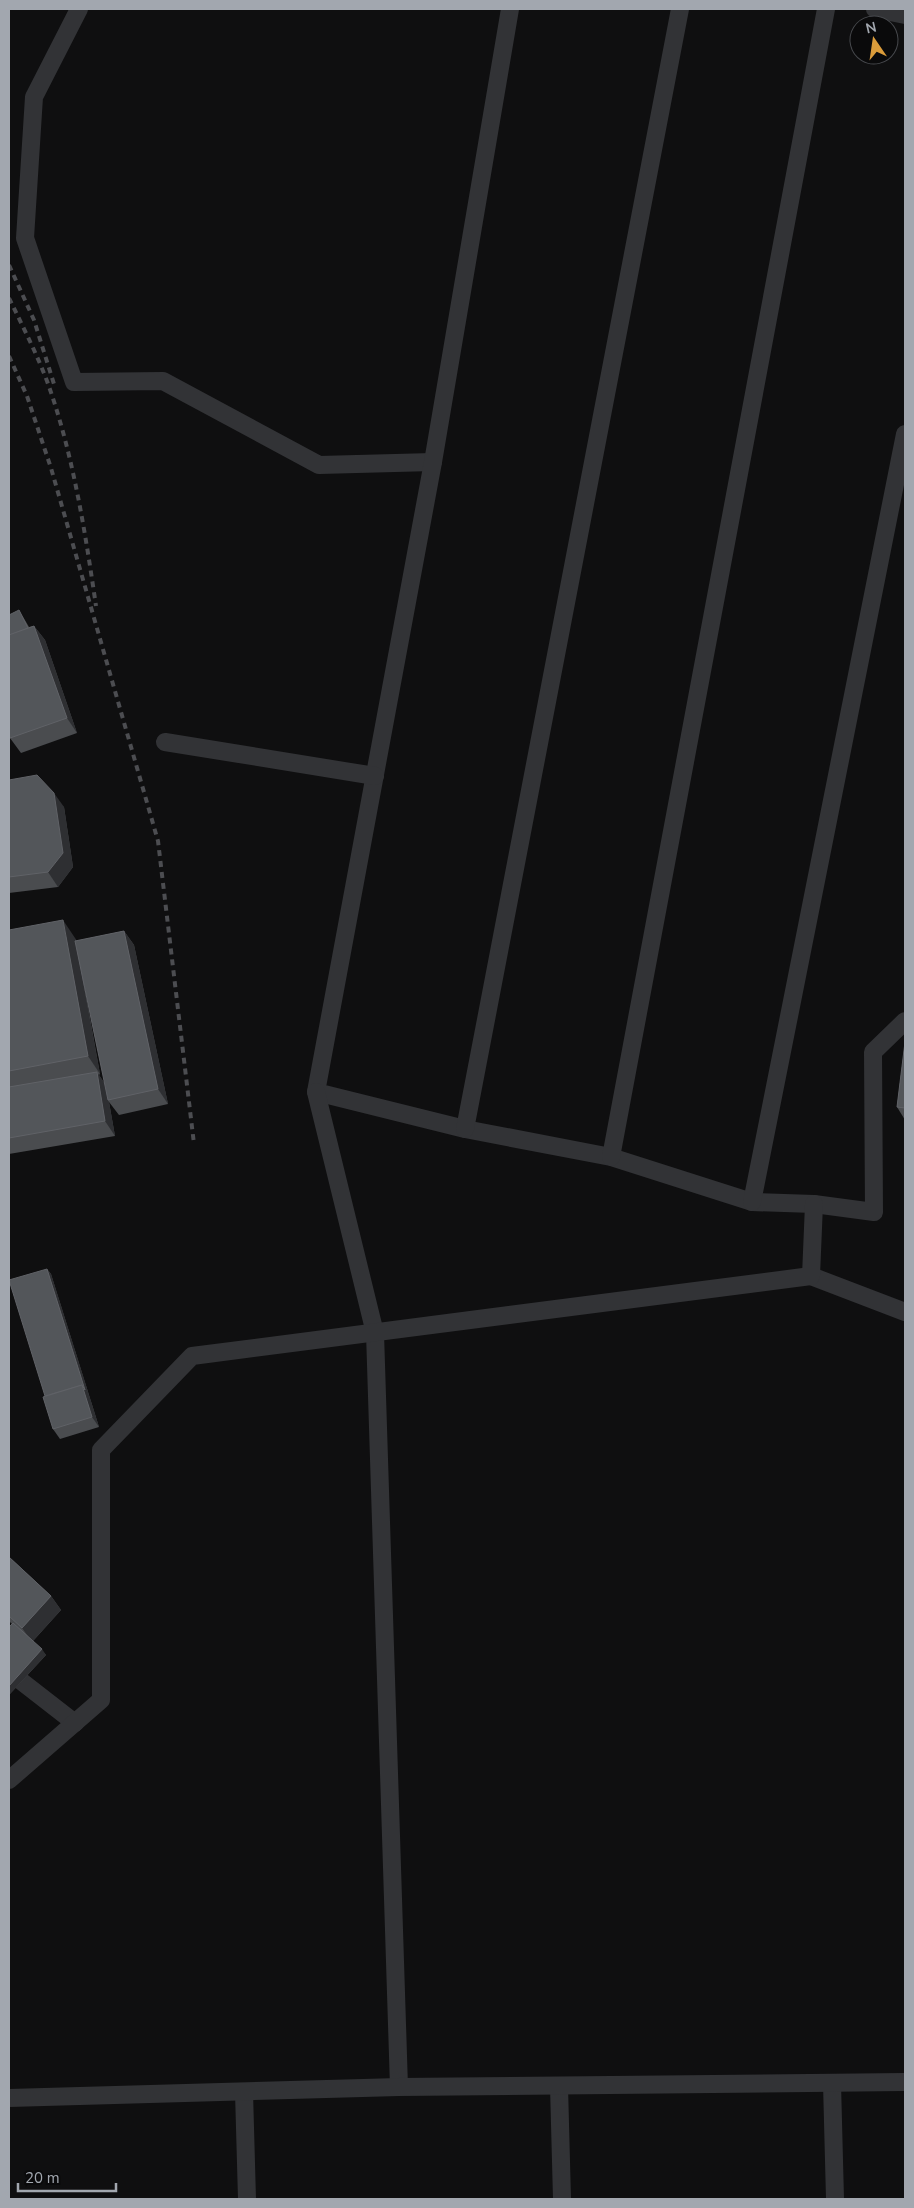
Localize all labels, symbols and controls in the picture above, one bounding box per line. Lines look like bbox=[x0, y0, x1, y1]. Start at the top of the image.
north arrow bbox=[849, 15, 899, 65]
text: N bbox=[864, 17, 878, 38]
scale bar bbox=[18, 2160, 115, 2192]
text: 20 m bbox=[25, 2168, 60, 2188]

